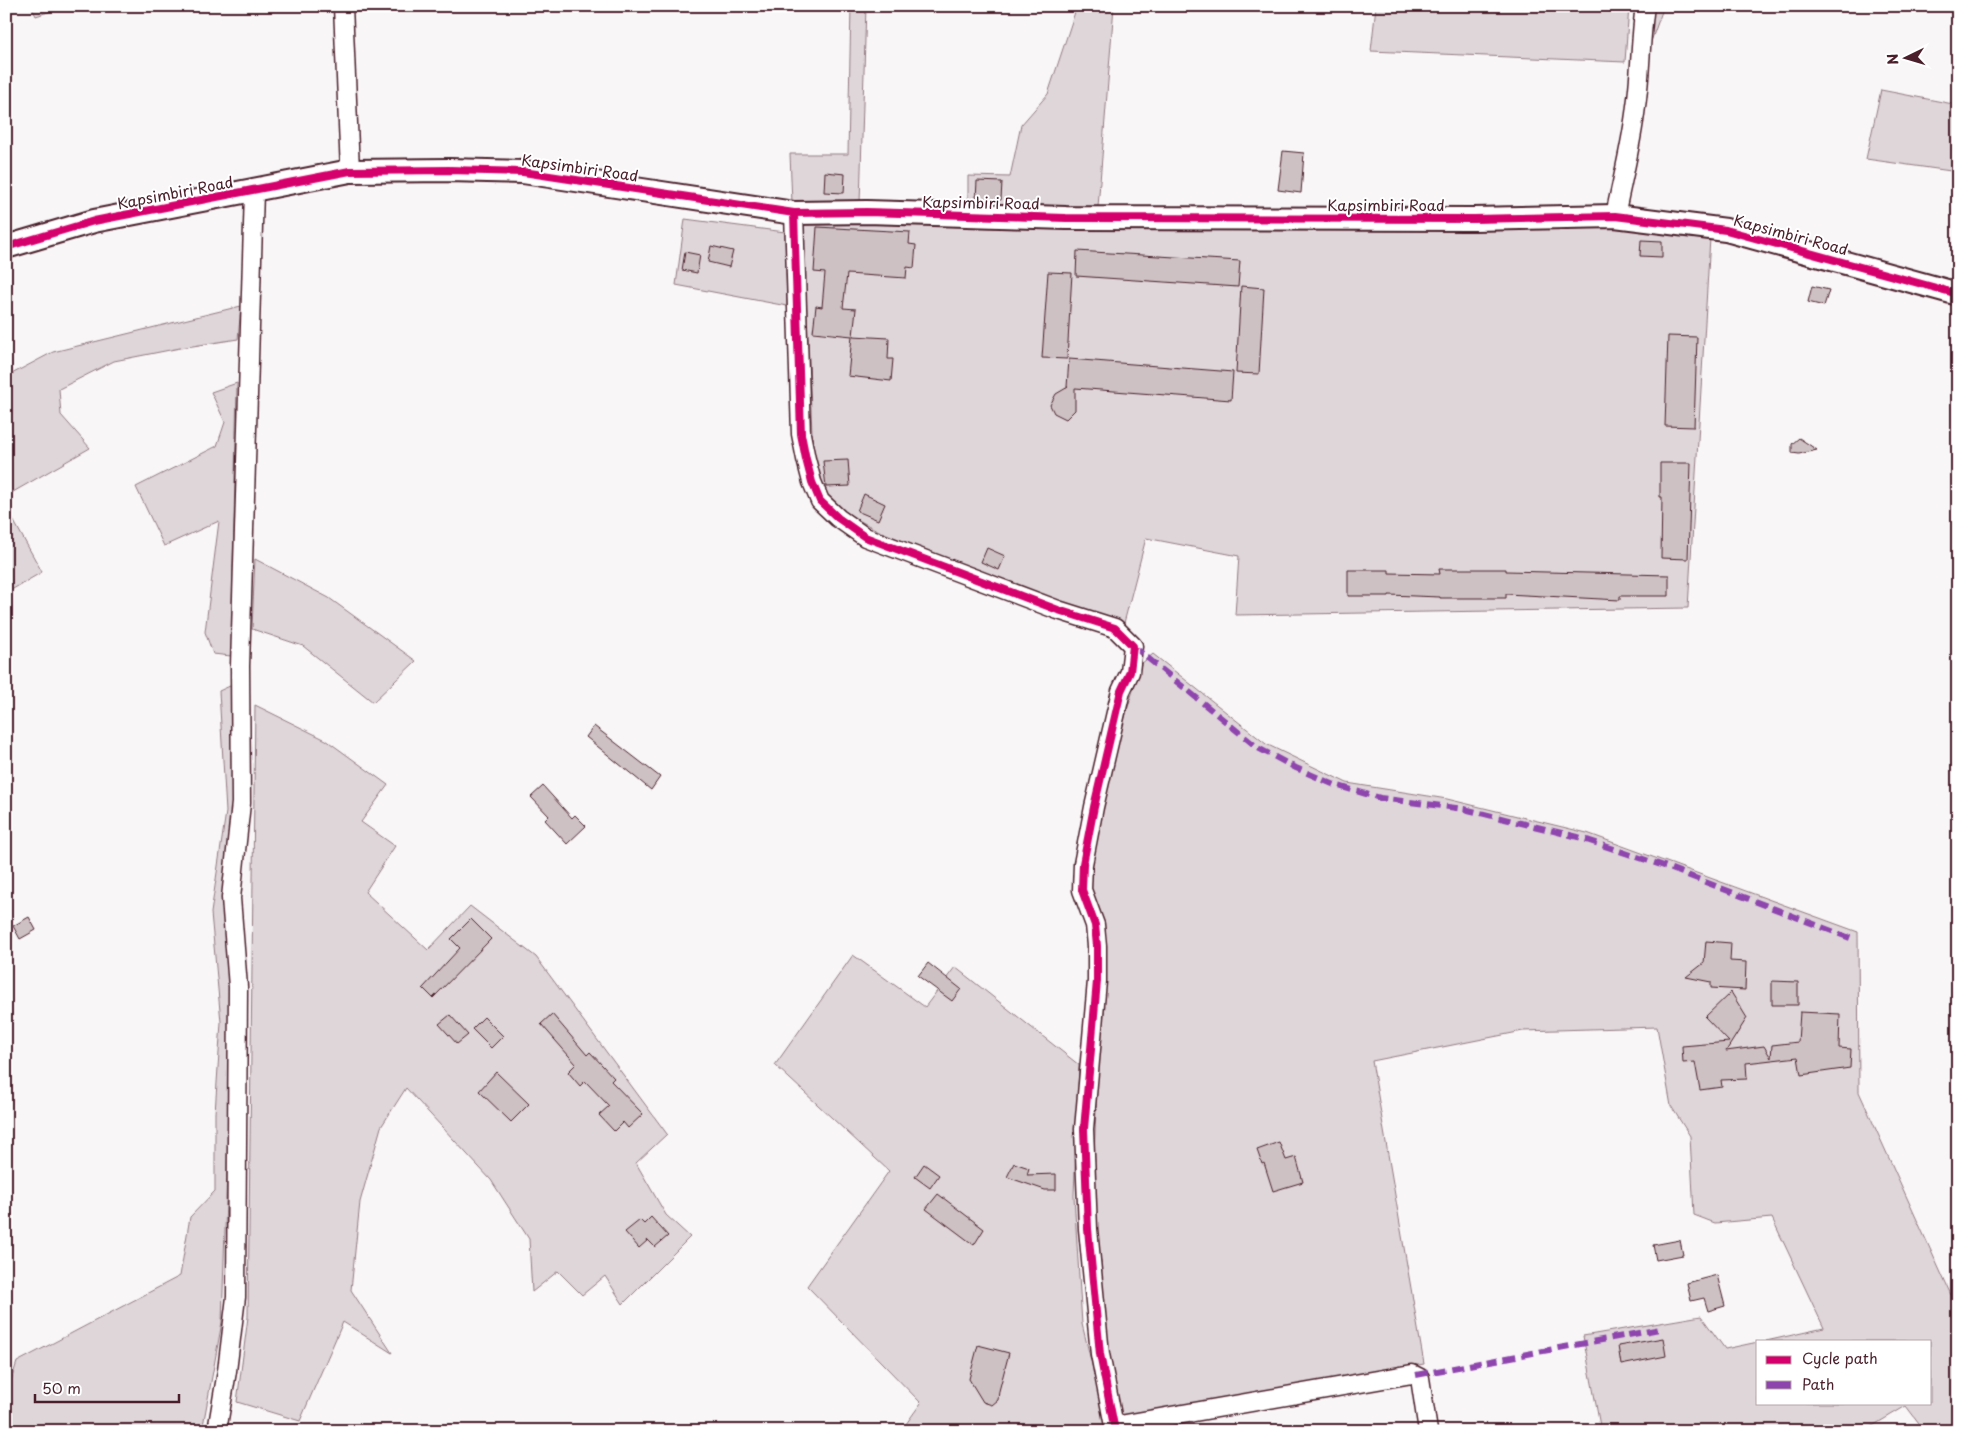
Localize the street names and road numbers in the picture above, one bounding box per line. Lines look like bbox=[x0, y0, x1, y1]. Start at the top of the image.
street label: Kapsimbiri Road bbox=[520, 147, 640, 187]
street label: Kapsimbiri Road bbox=[115, 169, 235, 215]
street label: Kapsimbiri Road bbox=[922, 189, 1040, 215]
street label: Kapsimbiri Road bbox=[1327, 193, 1445, 216]
street label: Kapsimbiri Road bbox=[1731, 208, 1851, 260]

